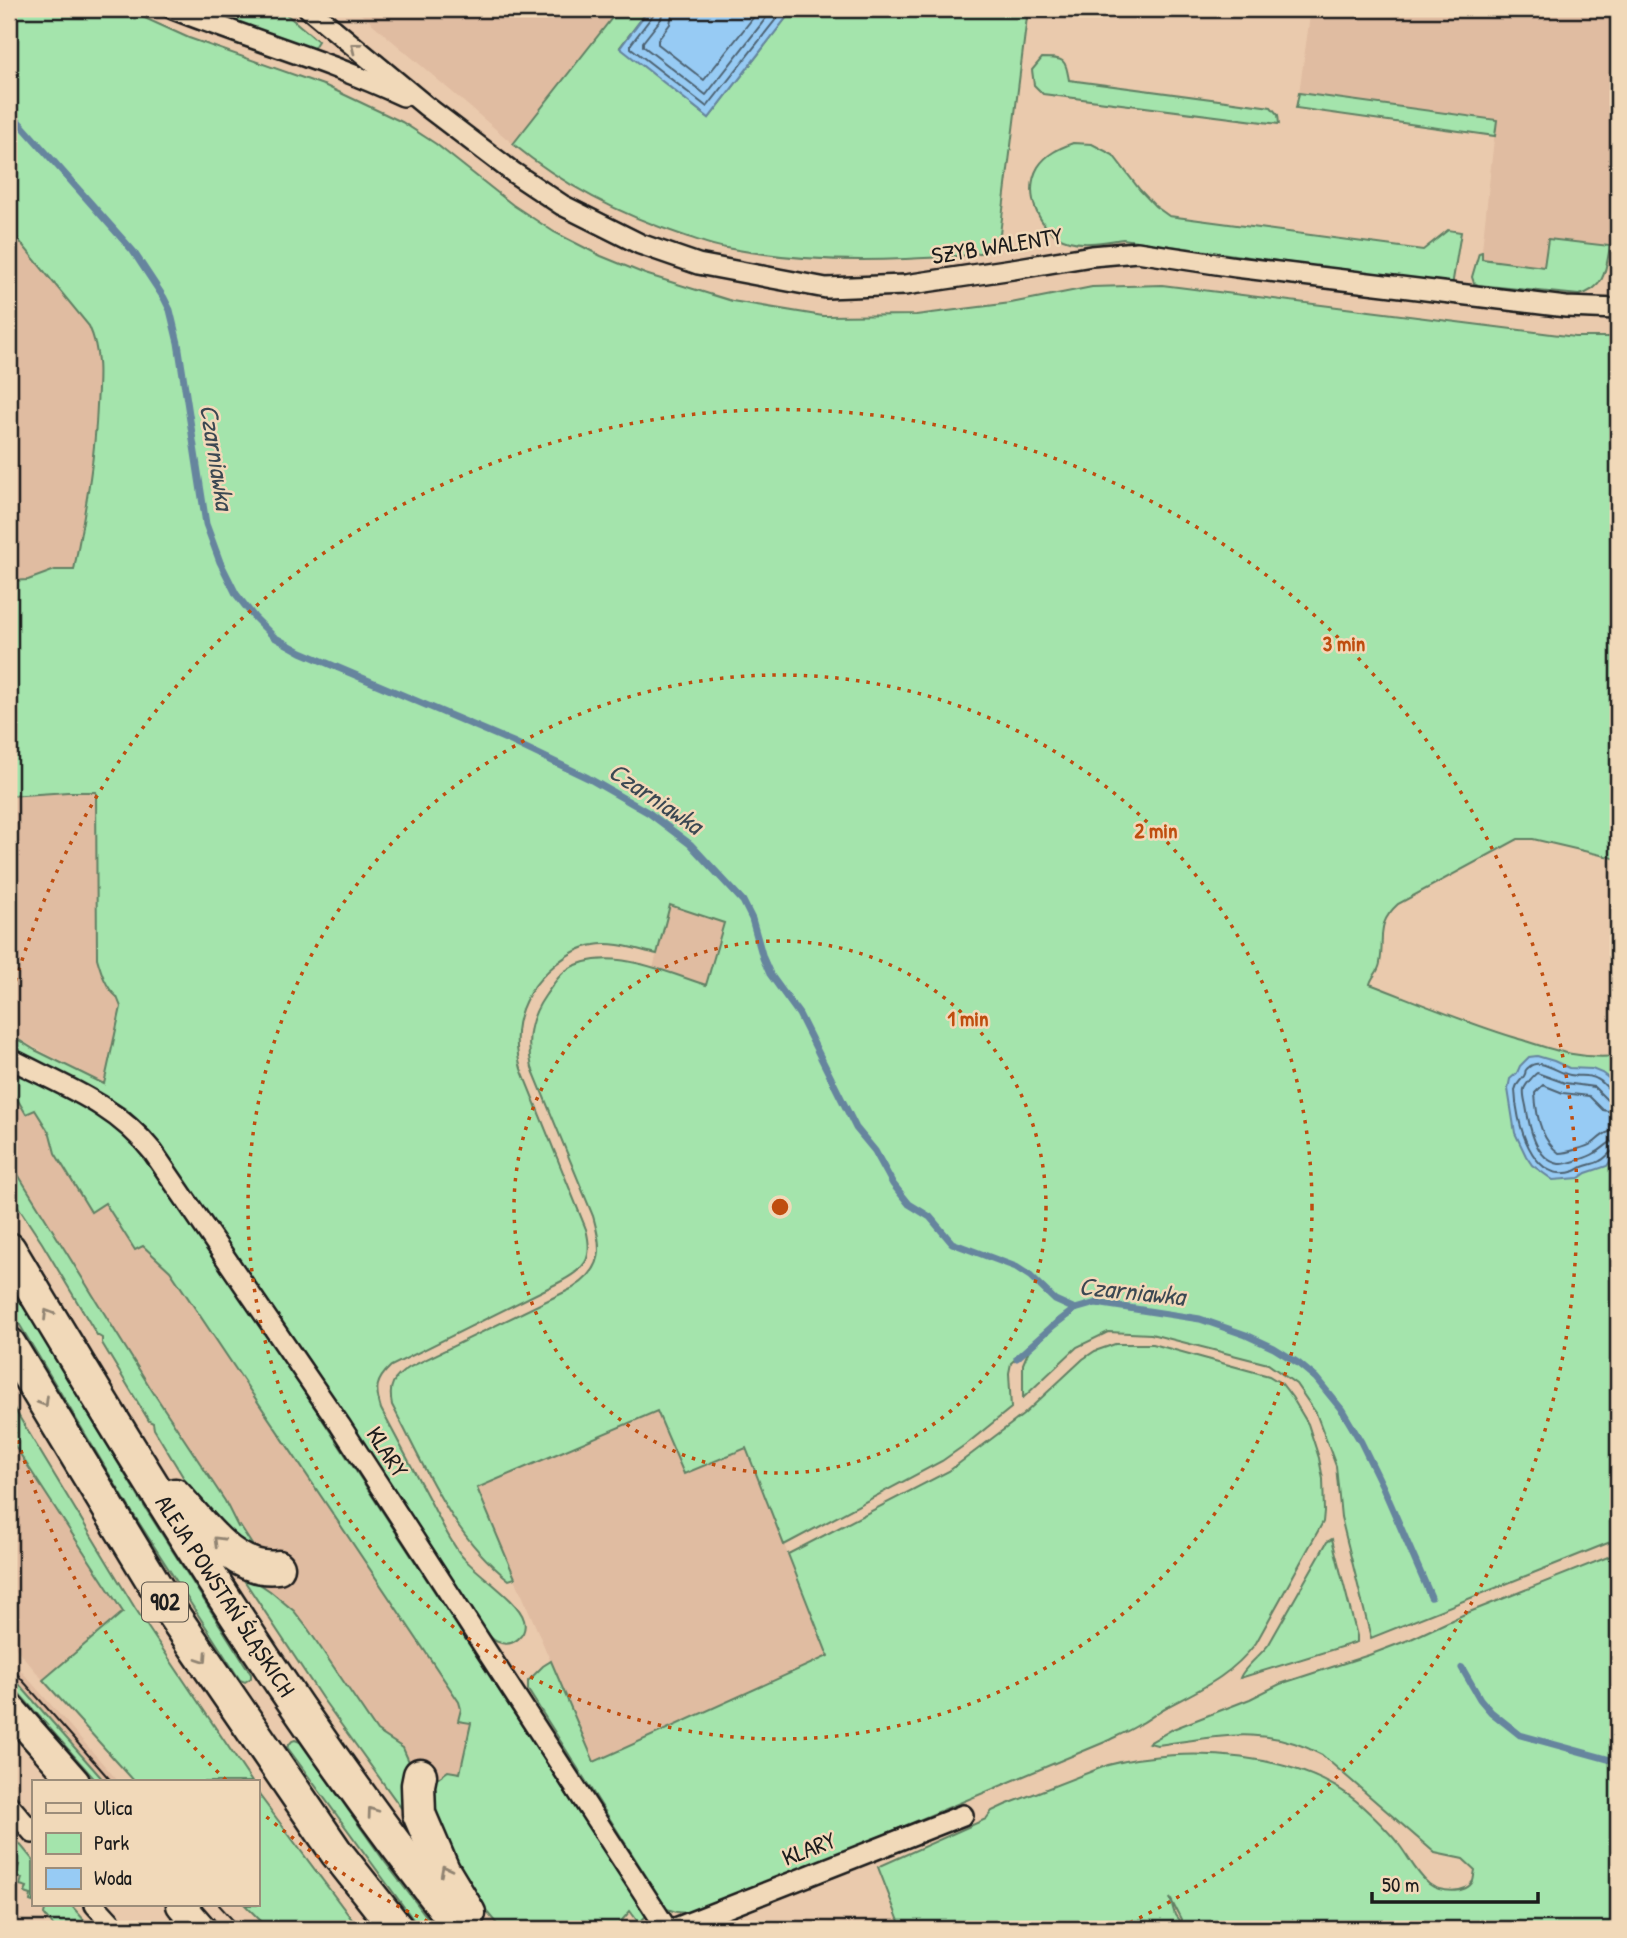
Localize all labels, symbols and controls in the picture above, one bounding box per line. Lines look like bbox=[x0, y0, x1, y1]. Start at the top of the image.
one-way arrow bbox=[350, 43, 362, 56]
street label: SZYB WALENTY bbox=[929, 219, 1065, 271]
water label: Czarniawka bbox=[192, 402, 244, 515]
text: 3 min bbox=[1323, 629, 1365, 658]
water label: Czarniawka bbox=[602, 753, 712, 843]
text: 2 min bbox=[1134, 816, 1178, 845]
text: 1 min bbox=[948, 1004, 988, 1033]
centre of rings bbox=[768, 1195, 792, 1219]
water label: Czarniawka bbox=[1077, 1268, 1190, 1314]
one-way arrow bbox=[43, 1308, 56, 1321]
one-way arrow bbox=[36, 1395, 49, 1408]
street label: KLARY bbox=[360, 1420, 416, 1483]
street label: ALEJA POWSTAŃ ŚLĄSKICH bbox=[149, 1488, 303, 1703]
one-way arrow bbox=[214, 1537, 227, 1550]
road number: 902 bbox=[142, 1582, 188, 1622]
one-way arrow bbox=[194, 1651, 207, 1664]
legend bbox=[32, 1780, 259, 1906]
text: Ulica bbox=[94, 1793, 132, 1822]
one-way arrow bbox=[368, 1807, 380, 1820]
street label: KLARY bbox=[777, 1823, 840, 1873]
text: Park bbox=[94, 1828, 129, 1857]
scale bar bbox=[1372, 1861, 1538, 1905]
text: Woda bbox=[94, 1863, 132, 1892]
one-way arrow bbox=[439, 1865, 453, 1878]
text: 50 m bbox=[1382, 1870, 1419, 1899]

